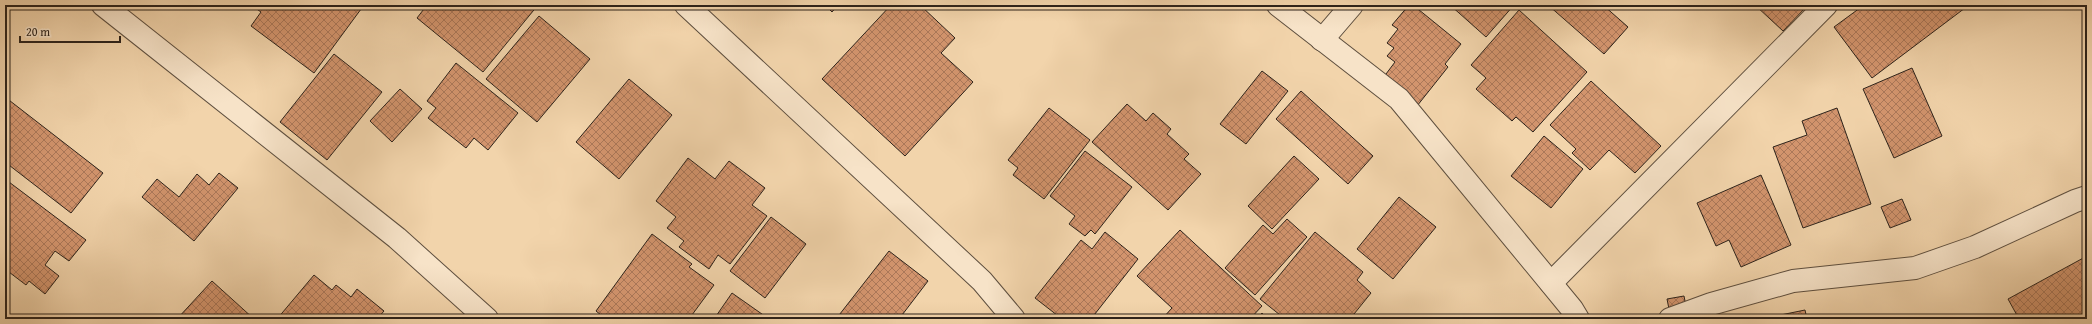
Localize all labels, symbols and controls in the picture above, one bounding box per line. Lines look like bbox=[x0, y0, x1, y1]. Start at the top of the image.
scale bar bbox=[20, 18, 120, 44]
text: 20 m bbox=[26, 23, 50, 40]

